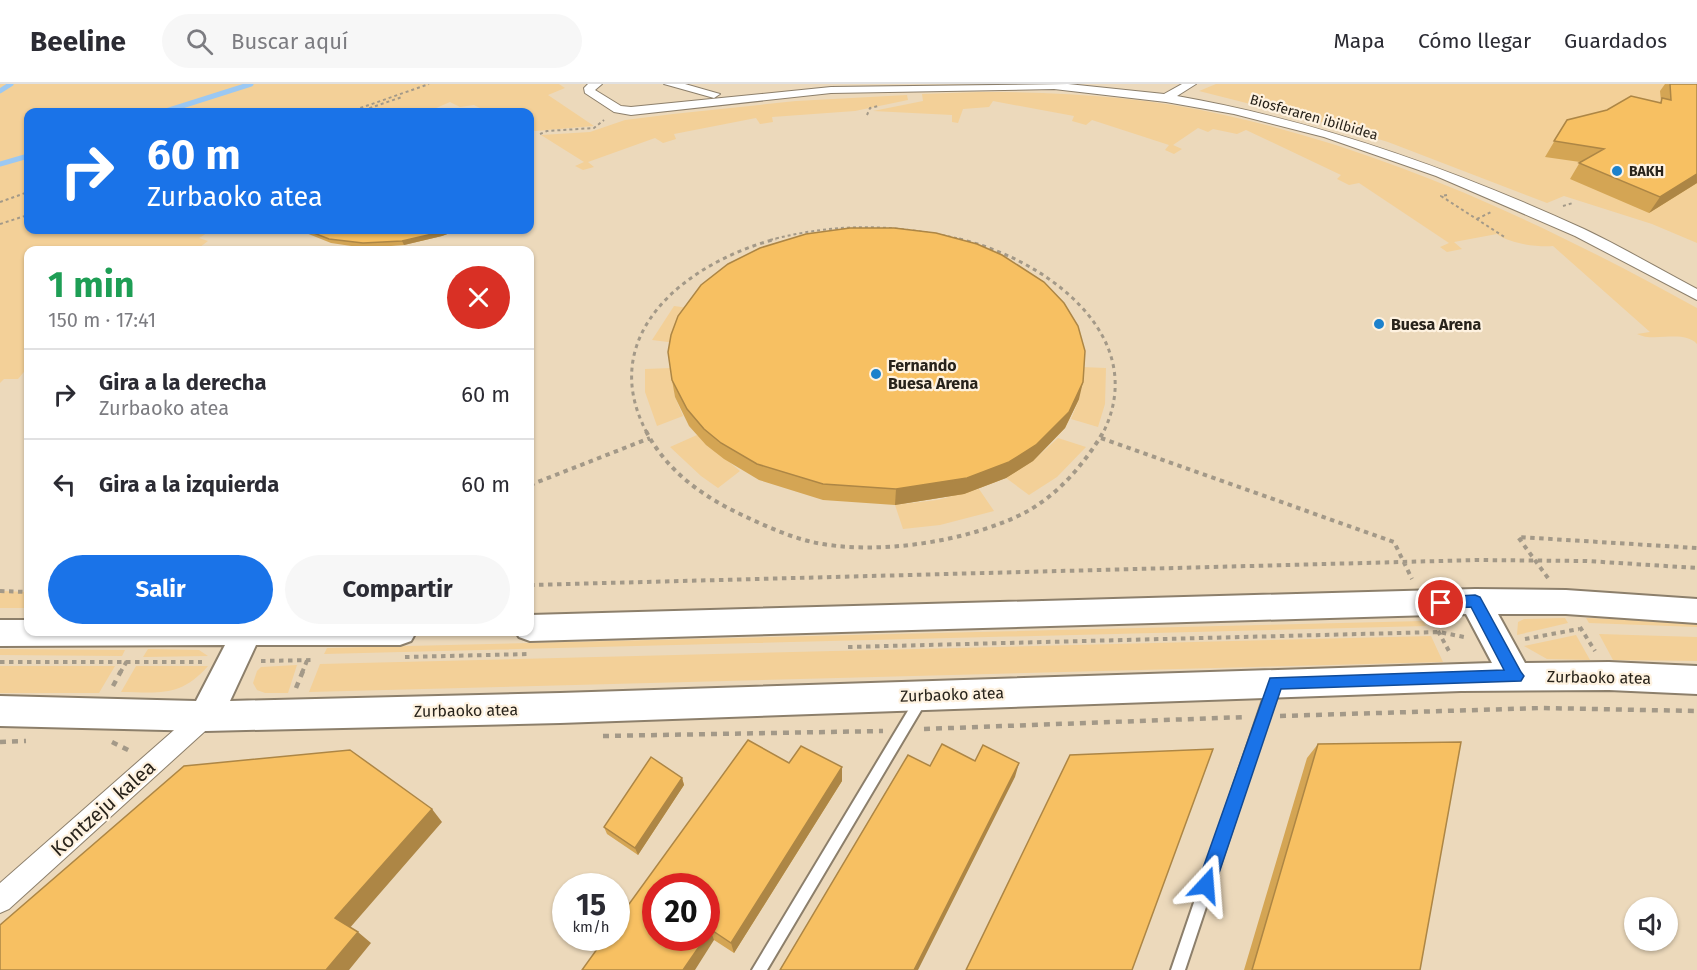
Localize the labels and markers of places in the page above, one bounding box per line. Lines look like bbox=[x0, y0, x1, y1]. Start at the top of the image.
place label: BAKH bbox=[1629, 163, 1664, 180]
marker: BAKH bbox=[1610, 164, 1624, 178]
place label: Buesa Arena bbox=[1391, 315, 1481, 334]
marker: Buesa Arena bbox=[1372, 317, 1386, 331]
place label: Fernando Buesa Arena bbox=[888, 356, 978, 393]
marker: Fernando Buesa Arena bbox=[869, 367, 883, 381]
pin bbox=[1415, 577, 1466, 628]

